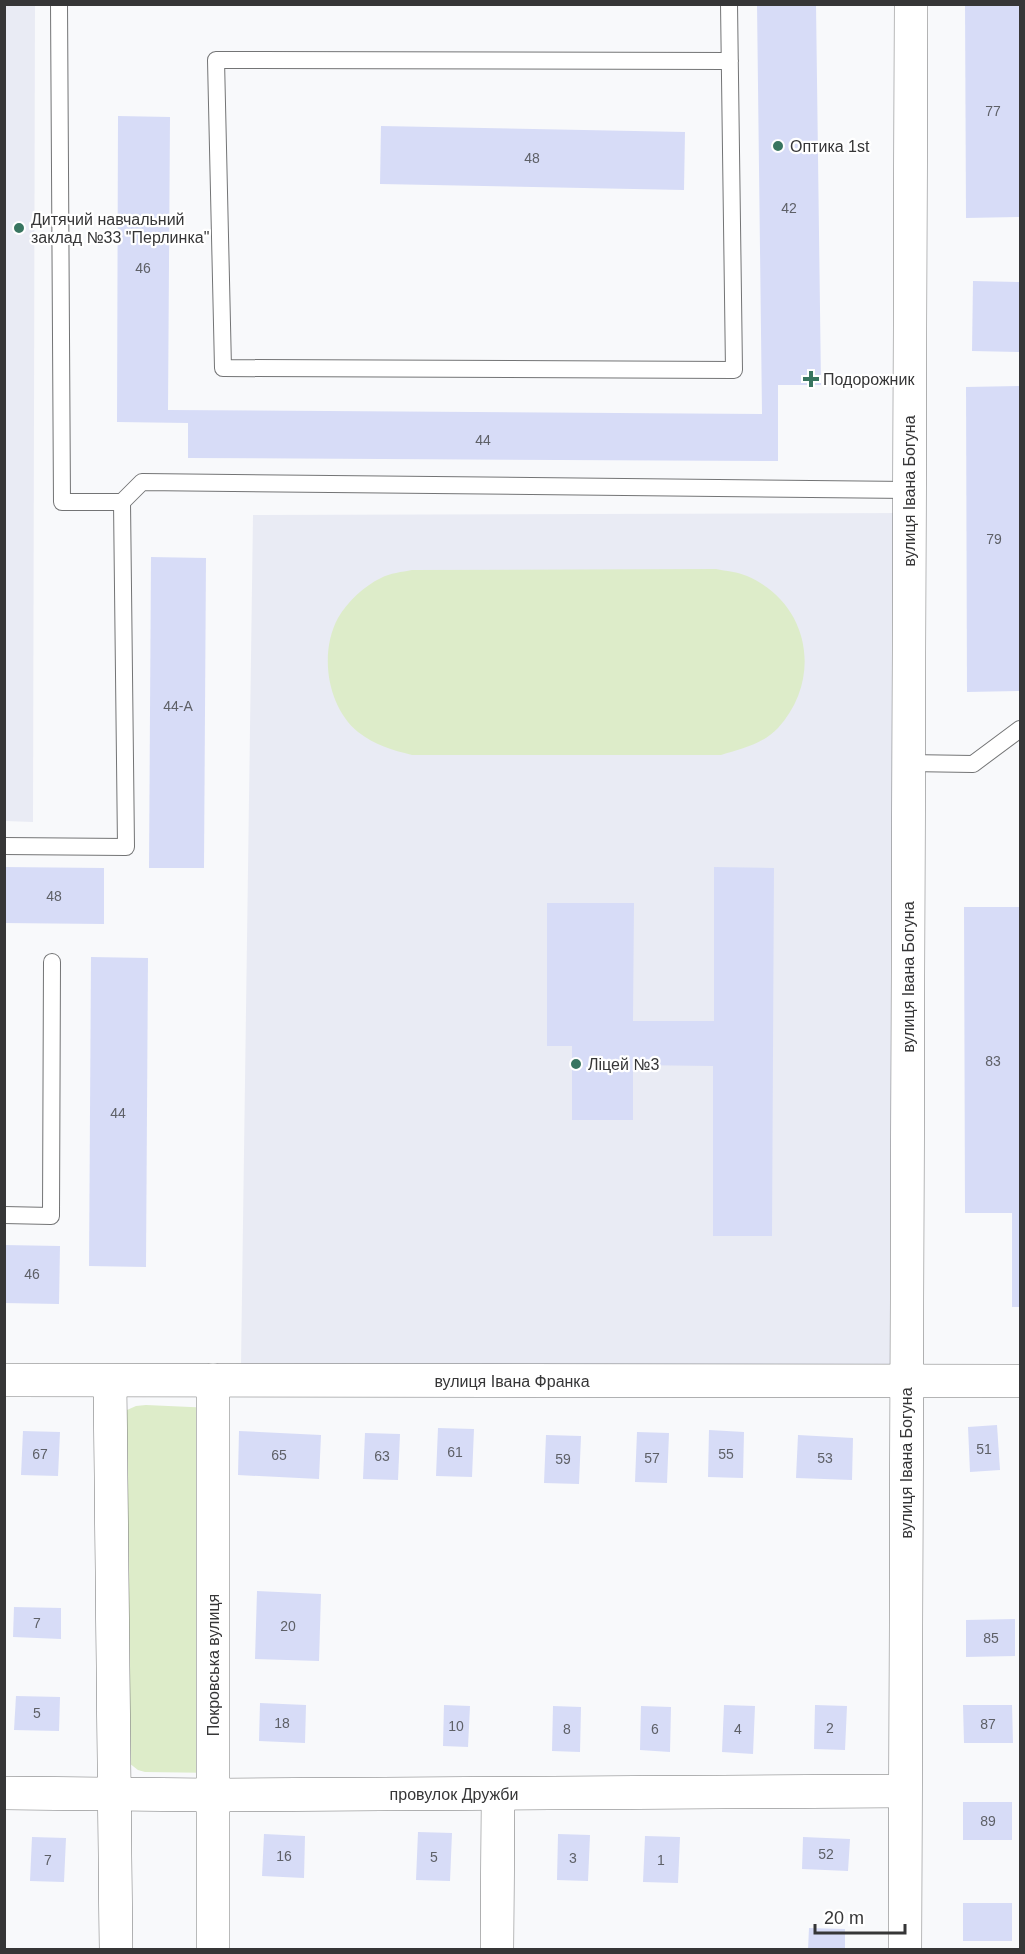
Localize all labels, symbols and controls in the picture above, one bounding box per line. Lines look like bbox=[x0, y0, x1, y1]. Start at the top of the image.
house number: 77 bbox=[985, 103, 1001, 119]
place label: Оптика 1st bbox=[790, 138, 870, 155]
marker: Оптика 1st bbox=[771, 139, 785, 153]
house number: 48 bbox=[524, 150, 540, 166]
house number: 42 bbox=[781, 200, 797, 216]
place label: Дитячий навчальний заклад №33 "Перлинка" bbox=[31, 211, 209, 246]
marker: Дитячий навчальний заклад №33 "Перлинка" bbox=[12, 221, 26, 235]
house number: 46 bbox=[135, 260, 151, 276]
place label: Подорожник bbox=[823, 371, 915, 388]
marker: Подорожник bbox=[804, 372, 818, 386]
street label: вулиця Івана Богуна bbox=[901, 415, 918, 567]
house number: 44 bbox=[475, 432, 491, 448]
house number: 79 bbox=[986, 531, 1002, 547]
house number: 44-А bbox=[163, 698, 193, 714]
house number: 48 bbox=[46, 888, 62, 904]
street label: вулиця Івана Богуна bbox=[900, 901, 917, 1053]
house number: 83 bbox=[985, 1053, 1001, 1069]
place label: Ліцей №3 bbox=[588, 1056, 659, 1073]
marker: Ліцей №3 bbox=[569, 1057, 583, 1071]
house number: 44 bbox=[110, 1105, 126, 1121]
house number: 46 bbox=[24, 1266, 40, 1282]
street label: вулиця Івана Франка bbox=[434, 1373, 590, 1390]
street label: вулиця Івана Богуна bbox=[898, 1387, 915, 1539]
house number: 51 bbox=[976, 1441, 992, 1457]
house number: 61 bbox=[447, 1444, 463, 1460]
house number: 67 bbox=[32, 1446, 48, 1462]
house number: 55 bbox=[718, 1446, 734, 1462]
house number: 65 bbox=[271, 1447, 287, 1463]
house number: 63 bbox=[374, 1448, 390, 1464]
house number: 57 bbox=[644, 1450, 660, 1466]
house number: 53 bbox=[817, 1450, 833, 1466]
house number: 59 bbox=[555, 1451, 571, 1467]
street label: Покровська вулиця bbox=[205, 1594, 222, 1736]
house number: 7 bbox=[33, 1615, 41, 1631]
house number: 20 bbox=[280, 1618, 296, 1634]
house number: 85 bbox=[983, 1630, 999, 1646]
house number: 5 bbox=[33, 1705, 41, 1721]
house number: 18 bbox=[274, 1715, 290, 1731]
house number: 87 bbox=[980, 1716, 996, 1732]
house number: 10 bbox=[448, 1718, 464, 1734]
house number: 2 bbox=[826, 1720, 834, 1736]
house number: 8 bbox=[563, 1721, 571, 1737]
house number: 6 bbox=[651, 1721, 659, 1737]
house number: 4 bbox=[734, 1721, 742, 1737]
street label: провулок Дружби bbox=[390, 1786, 518, 1803]
house number: 89 bbox=[980, 1813, 996, 1829]
house number: 52 bbox=[818, 1846, 834, 1862]
house number: 16 bbox=[276, 1848, 292, 1864]
house number: 5 bbox=[430, 1849, 438, 1865]
house number: 3 bbox=[569, 1850, 577, 1866]
house number: 7 bbox=[44, 1852, 52, 1868]
house number: 1 bbox=[657, 1852, 665, 1868]
scale bar bbox=[815, 1897, 905, 1935]
text: 20 m bbox=[824, 1908, 864, 1928]

